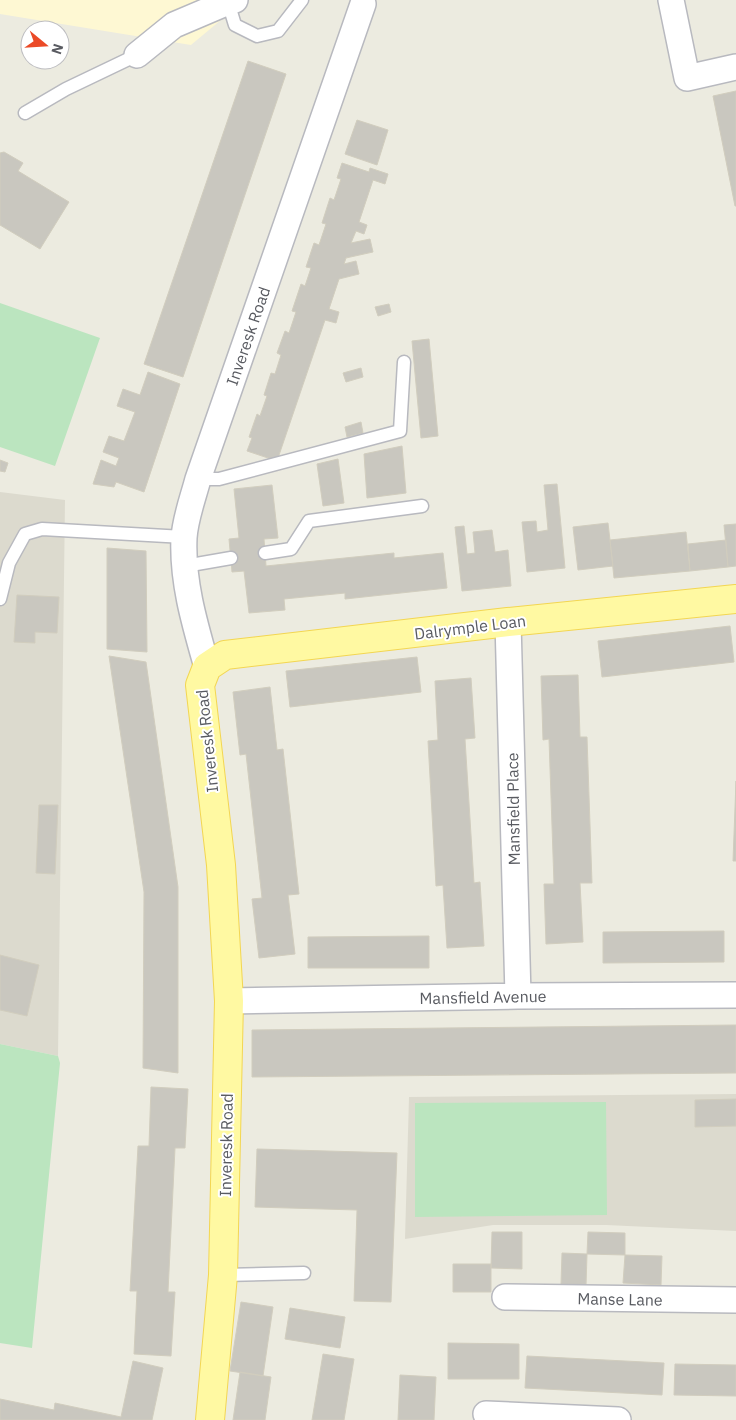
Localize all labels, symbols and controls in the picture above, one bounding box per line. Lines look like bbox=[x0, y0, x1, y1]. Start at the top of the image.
north arrow bbox=[20, 20, 70, 70]
text: N bbox=[47, 41, 67, 57]
street label: Inveresk Road bbox=[222, 284, 274, 388]
street label: Dalrymple Loan bbox=[413, 610, 527, 644]
street label: Inveresk Road bbox=[192, 689, 222, 793]
street label: Mansfield Place bbox=[502, 752, 524, 866]
street label: Mansfield Avenue bbox=[419, 986, 547, 1008]
street label: Inveresk Road bbox=[215, 1093, 237, 1197]
street label: Manse Lane bbox=[577, 1288, 663, 1310]

